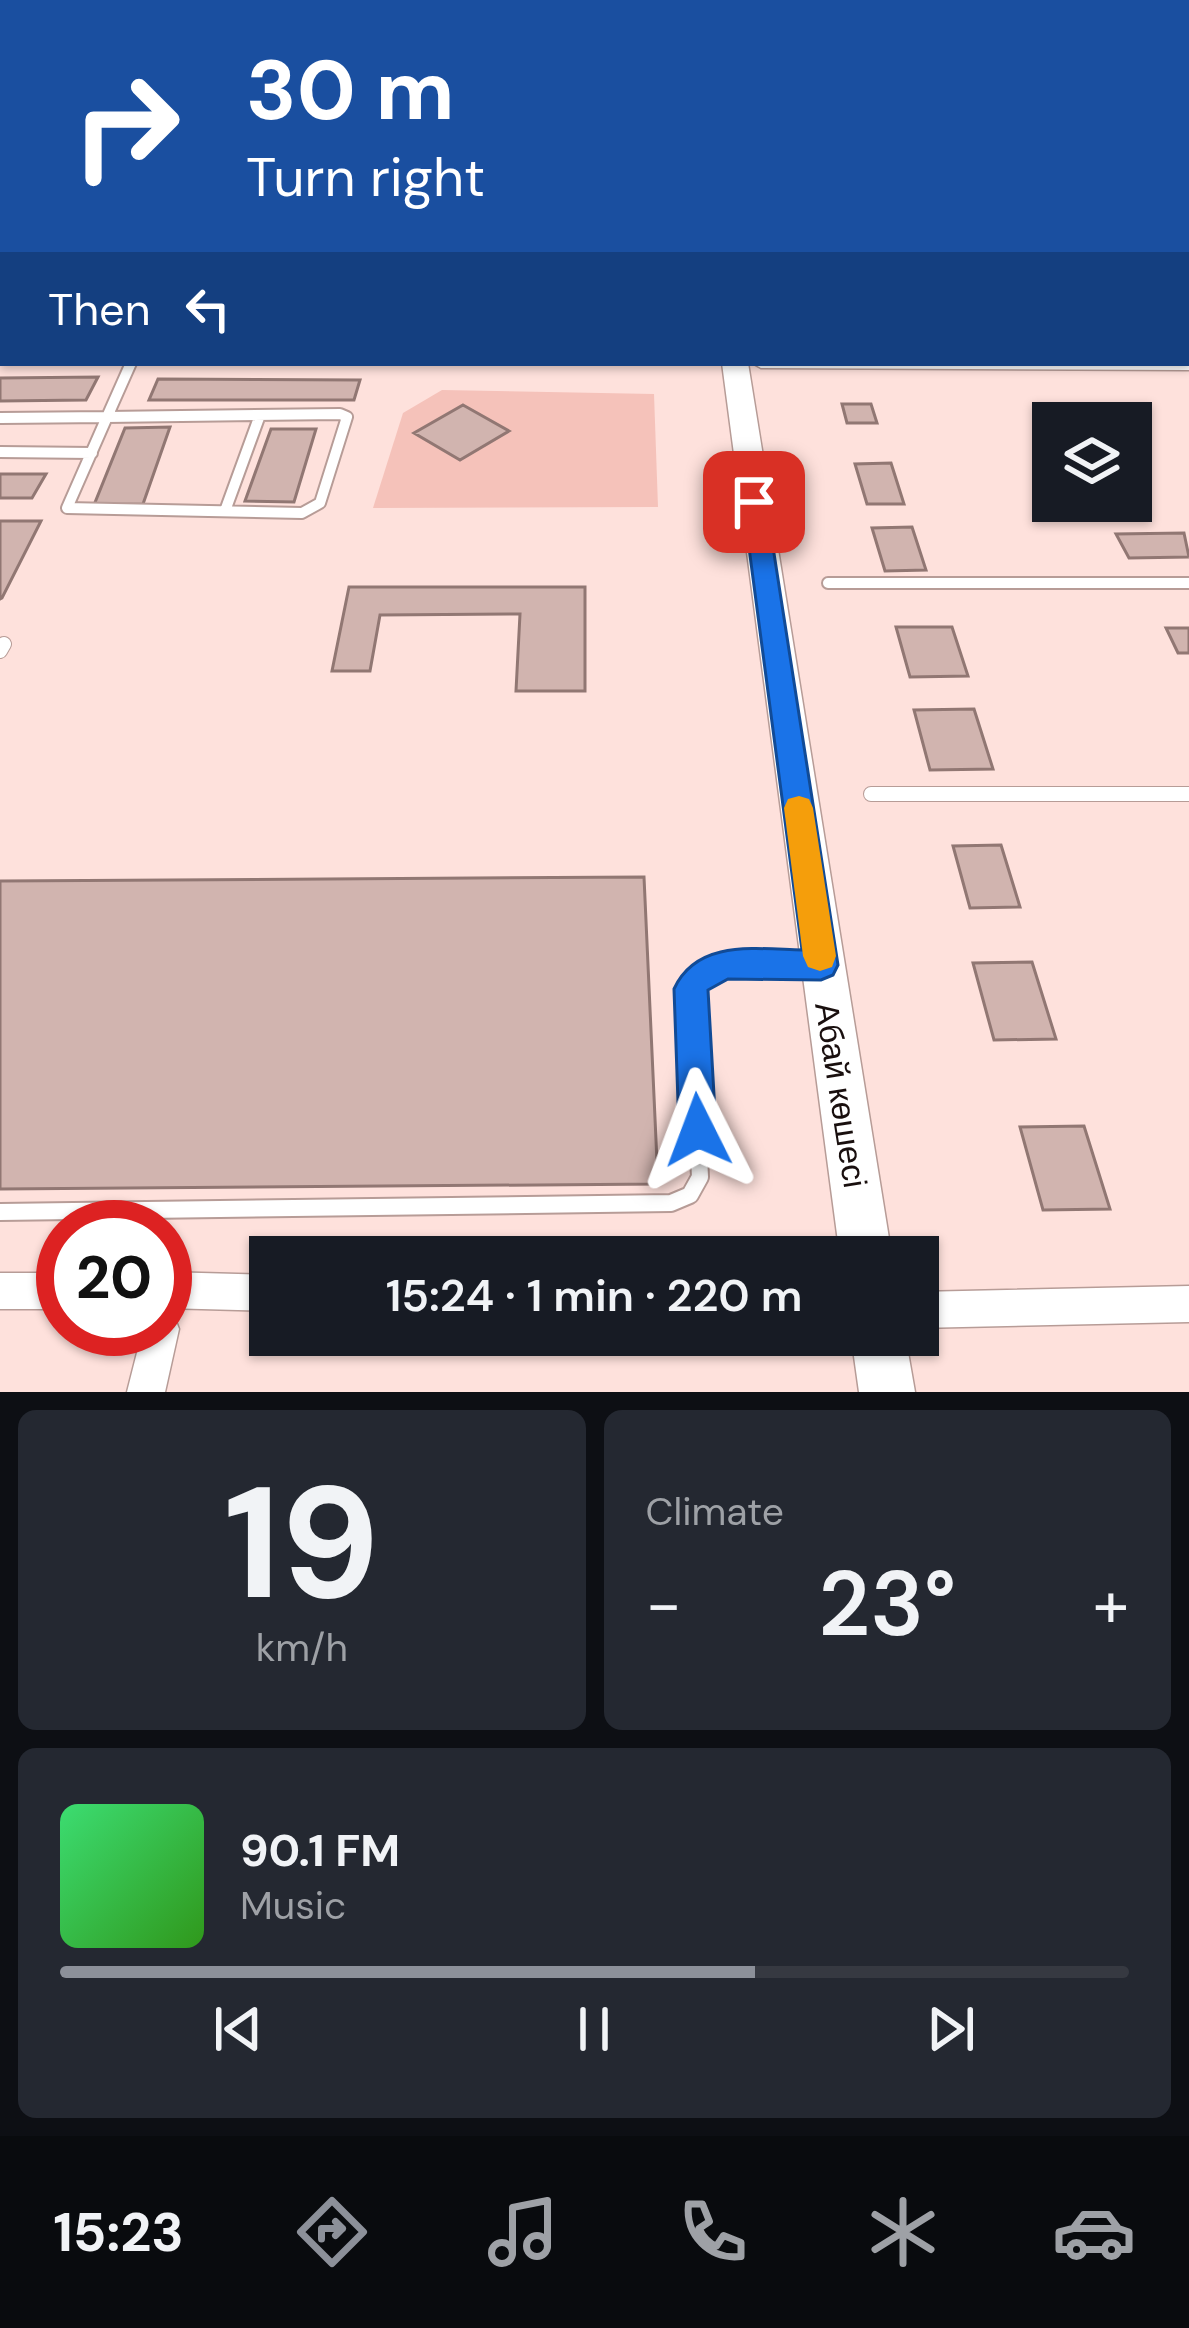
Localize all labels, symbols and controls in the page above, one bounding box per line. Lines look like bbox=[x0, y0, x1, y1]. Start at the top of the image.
text: 30 m bbox=[246, 36, 455, 145]
icon: right bbox=[48, 48, 204, 204]
text: Turn right bbox=[246, 142, 485, 213]
icon: left bbox=[175, 276, 241, 342]
text: Then bbox=[48, 280, 151, 339]
map controls bbox=[1032, 402, 1152, 522]
button: layers bbox=[1032, 402, 1152, 522]
pin bbox=[703, 451, 805, 553]
icon: arrive bbox=[721, 469, 787, 535]
street label: Абай көшесі bbox=[805, 999, 877, 1191]
position arrow bbox=[635, 1067, 761, 1193]
speed limit sign: 20 bbox=[36, 1200, 192, 1356]
text: 15:24 · 1 min · 220 m bbox=[386, 1266, 802, 1325]
text: 19 bbox=[224, 1442, 380, 1645]
text: Climate bbox=[646, 1486, 784, 1537]
text: 23° bbox=[818, 1546, 956, 1663]
text: − bbox=[646, 1562, 682, 1647]
text: + bbox=[1093, 1562, 1129, 1647]
text: km/h bbox=[256, 1622, 348, 1673]
text: 90.1 FM bbox=[240, 1821, 400, 1880]
text: Music bbox=[240, 1880, 346, 1931]
icon: previous bbox=[205, 1996, 271, 2062]
icon: pause bbox=[561, 1996, 627, 2062]
icon: next bbox=[918, 1996, 984, 2062]
icon: directions bbox=[290, 2190, 374, 2274]
icon: music bbox=[481, 2190, 565, 2274]
icon: phone bbox=[671, 2190, 755, 2274]
icon: climate bbox=[861, 2190, 945, 2274]
icon: car bbox=[1052, 2190, 1136, 2274]
text: 15:23 bbox=[53, 2197, 184, 2268]

